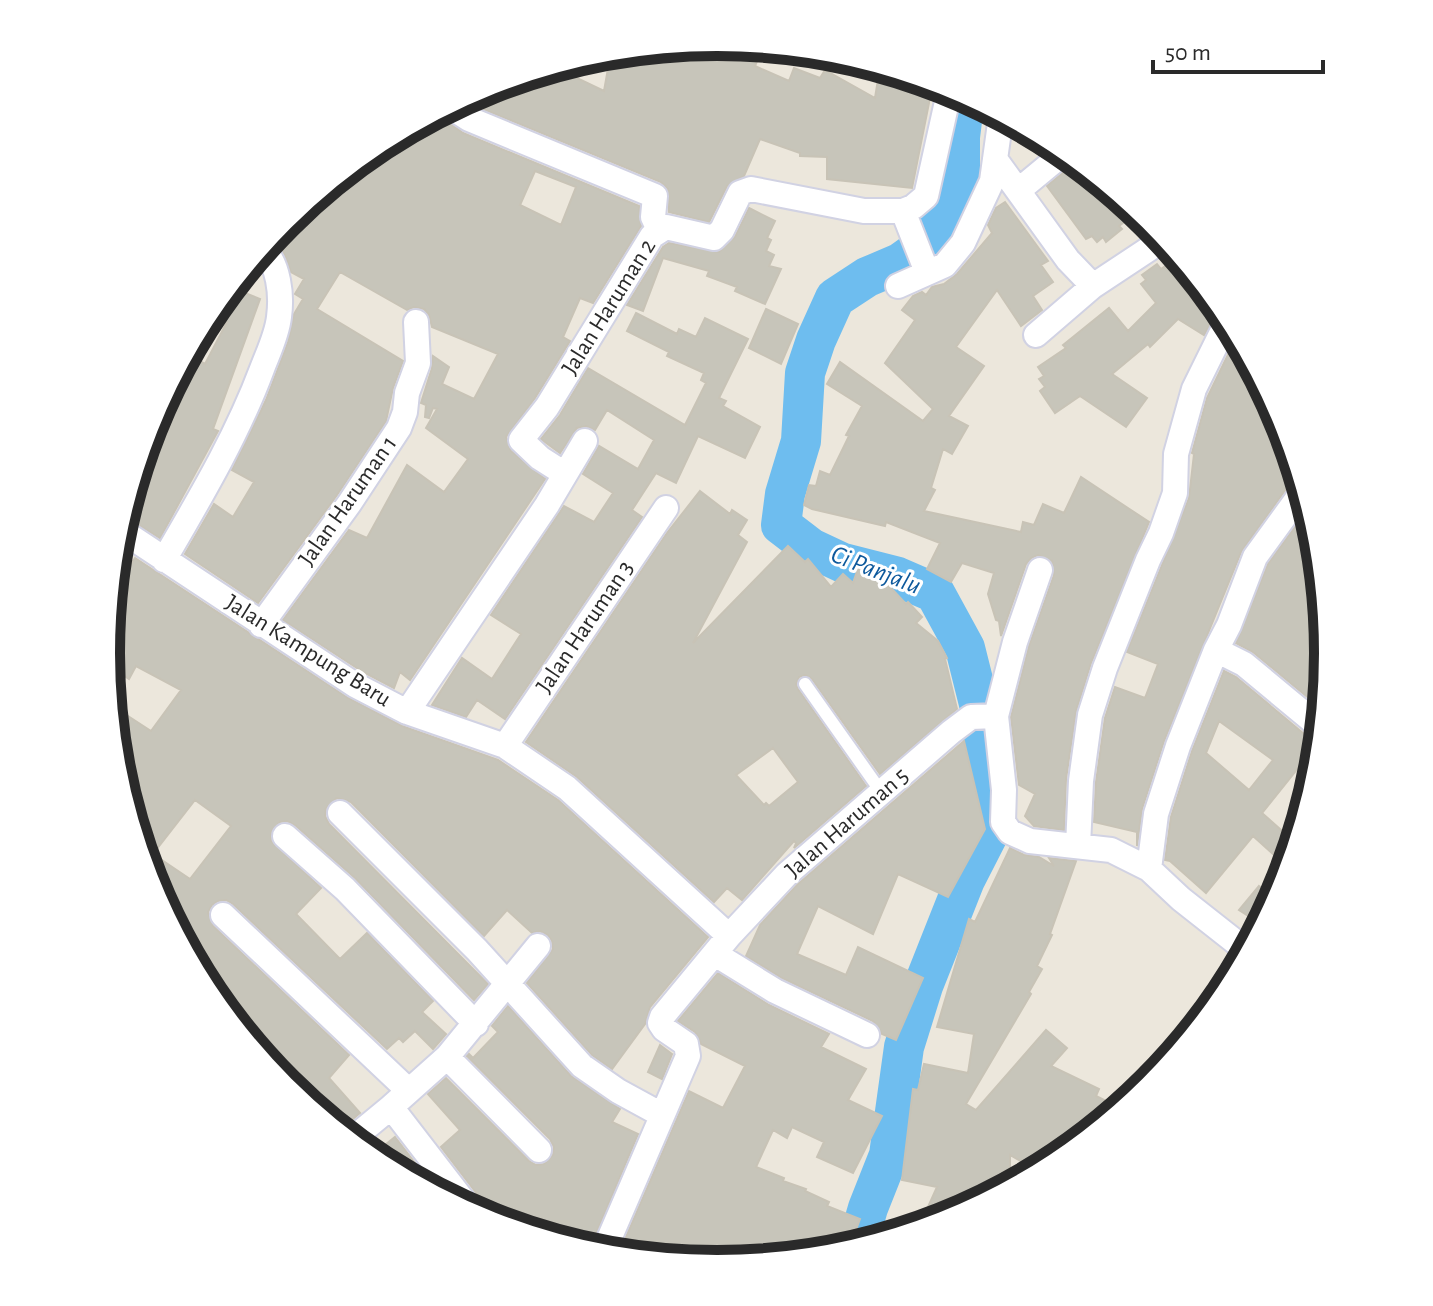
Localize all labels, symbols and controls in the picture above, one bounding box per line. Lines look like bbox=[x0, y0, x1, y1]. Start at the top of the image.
scale bar bbox=[1153, 24, 1323, 74]
text: 50 m bbox=[1165, 41, 1211, 65]
street label: Jalan Haruman 2 bbox=[558, 235, 660, 379]
street label: Jalan Haruman 1 bbox=[294, 432, 402, 570]
water label: Ci Panjalu bbox=[827, 541, 925, 599]
street label: Jalan Haruman 3 bbox=[532, 556, 638, 698]
street label: Jalan Kampung Baru bbox=[221, 590, 395, 712]
street label: Jalan Haruman 5 bbox=[781, 763, 913, 883]

